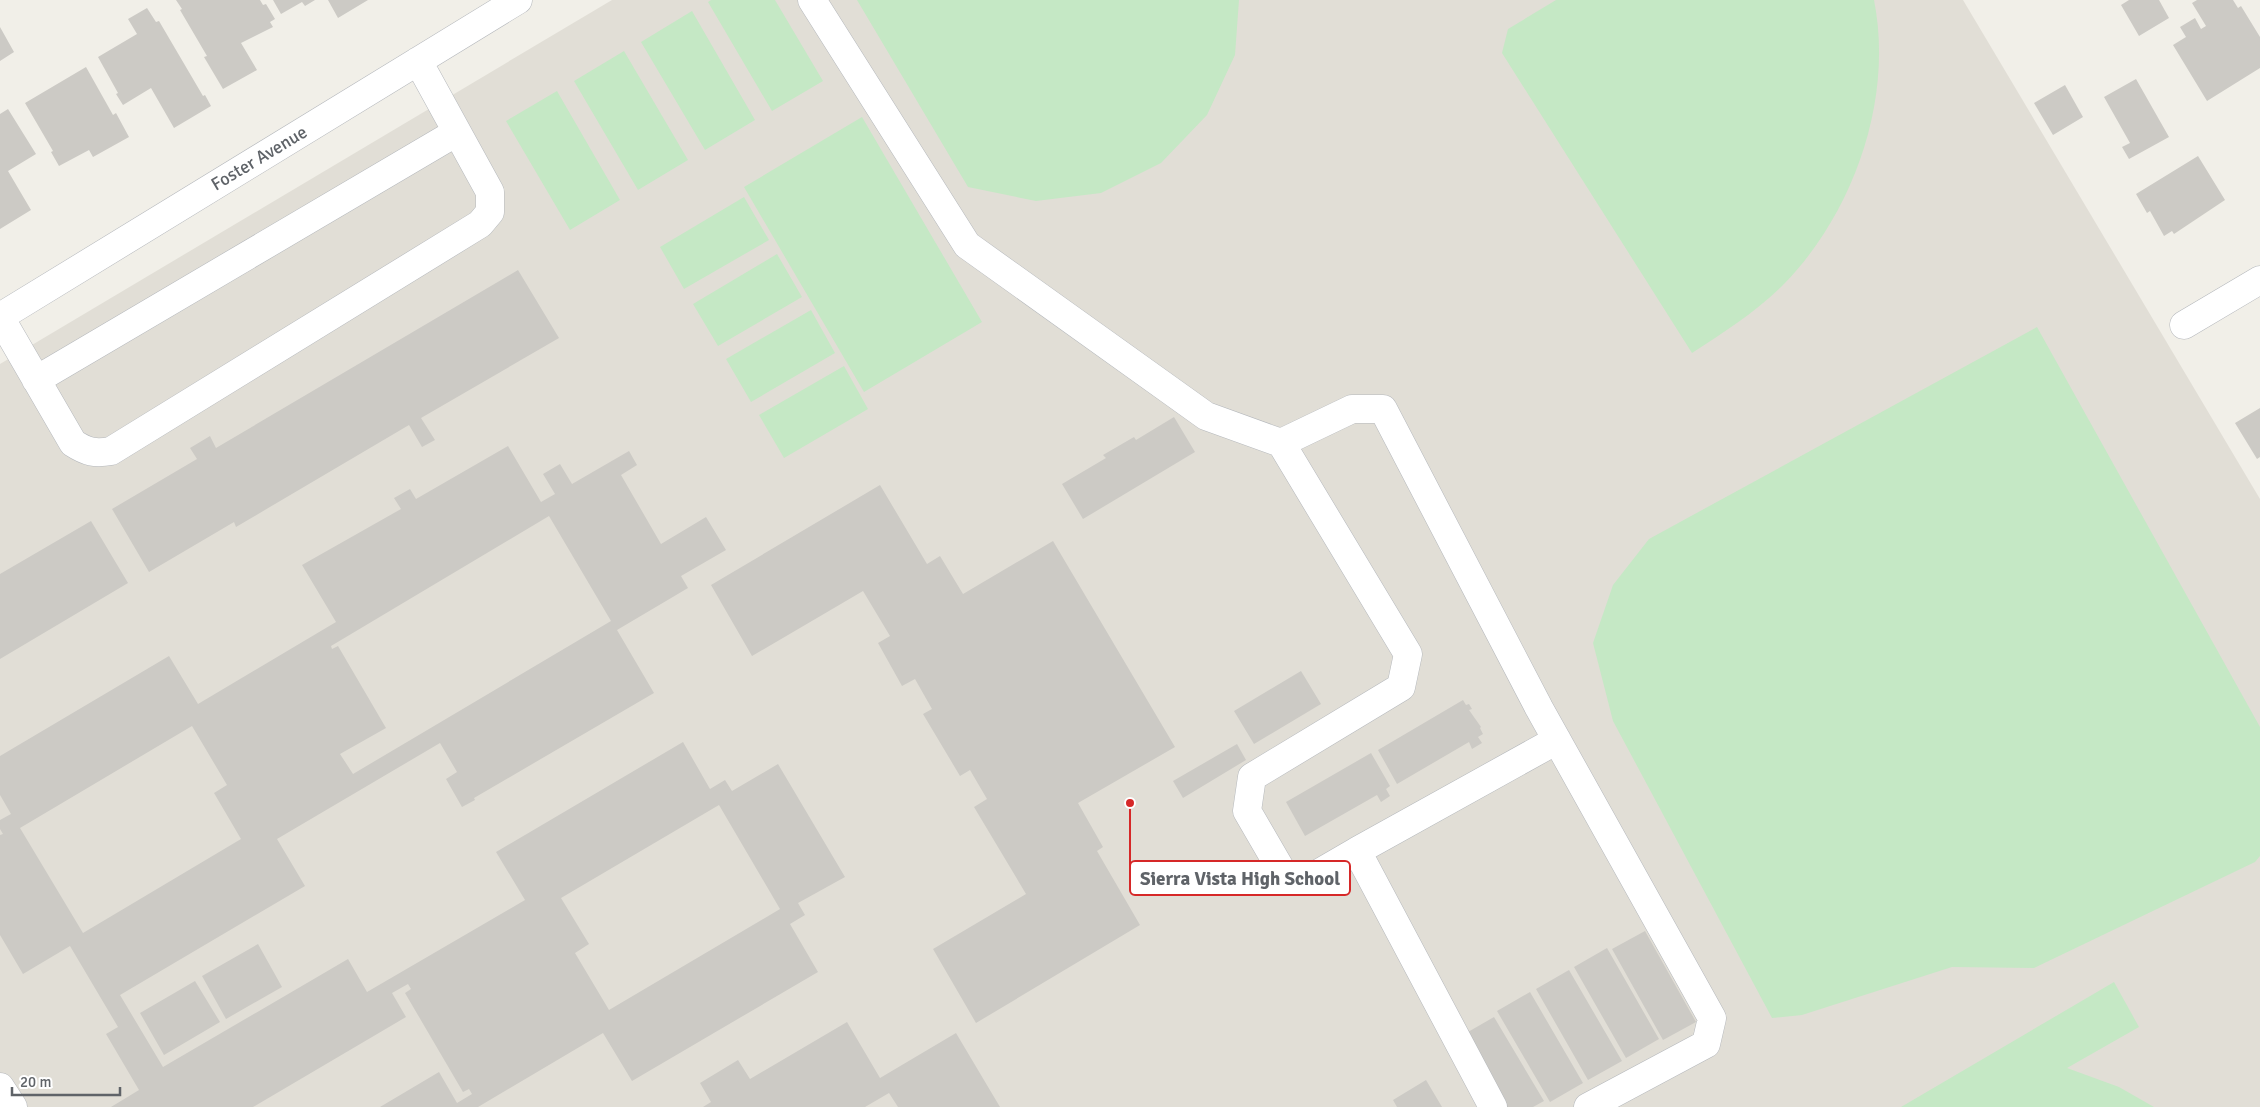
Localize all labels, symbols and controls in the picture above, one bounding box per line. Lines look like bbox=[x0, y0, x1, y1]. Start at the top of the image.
street label: Foster Avenue bbox=[207, 121, 311, 195]
callout: Sierra Vista High School bbox=[1130, 861, 1350, 895]
text: Sierra Vista High School bbox=[1140, 867, 1340, 891]
scale bar bbox=[12, 1064, 120, 1096]
text: 20 m bbox=[20, 1073, 51, 1091]

